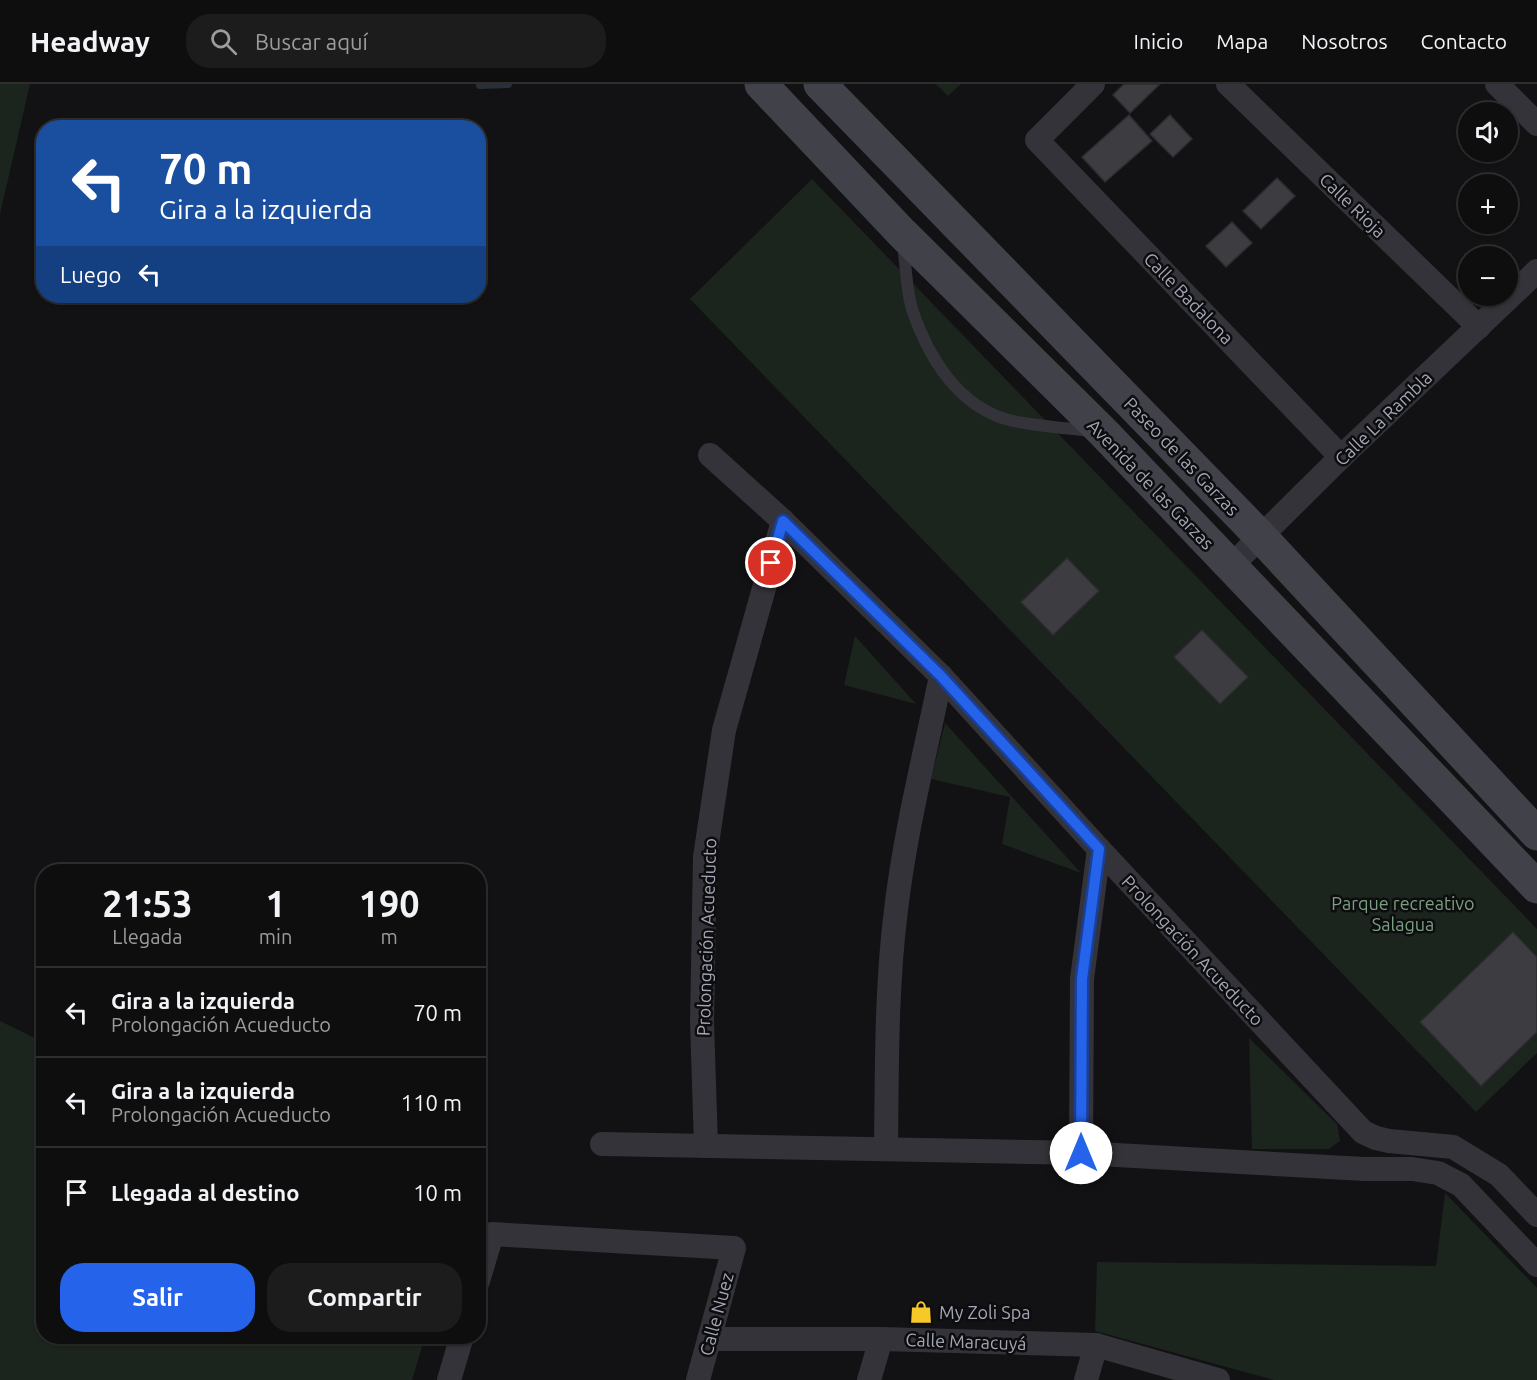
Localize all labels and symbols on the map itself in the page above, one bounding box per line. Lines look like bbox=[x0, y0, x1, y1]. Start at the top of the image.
street label: Calle Rioja bbox=[1316, 169, 1390, 241]
street label: Calle Badalona bbox=[1140, 248, 1238, 348]
street label: Calle La Rambla bbox=[1330, 367, 1436, 469]
street label: Paseo de las Garzas bbox=[1121, 393, 1244, 519]
street label: Avenida de las Garzas bbox=[1084, 415, 1218, 553]
pin bbox=[745, 537, 796, 588]
street label: Prolongación Acueducto bbox=[693, 838, 719, 1036]
street label: Prolongación Acueducto bbox=[1118, 871, 1268, 1029]
park label: Parque recreativo Salagua bbox=[1331, 893, 1475, 934]
position arrow bbox=[1049, 1121, 1113, 1185]
street label: Calle Nuez bbox=[695, 1270, 737, 1358]
shop icon: My Zoli Spa bbox=[908, 1299, 934, 1325]
place label: My Zoli Spa bbox=[939, 1302, 1030, 1322]
street label: Calle Maracuyá bbox=[905, 1329, 1027, 1353]

